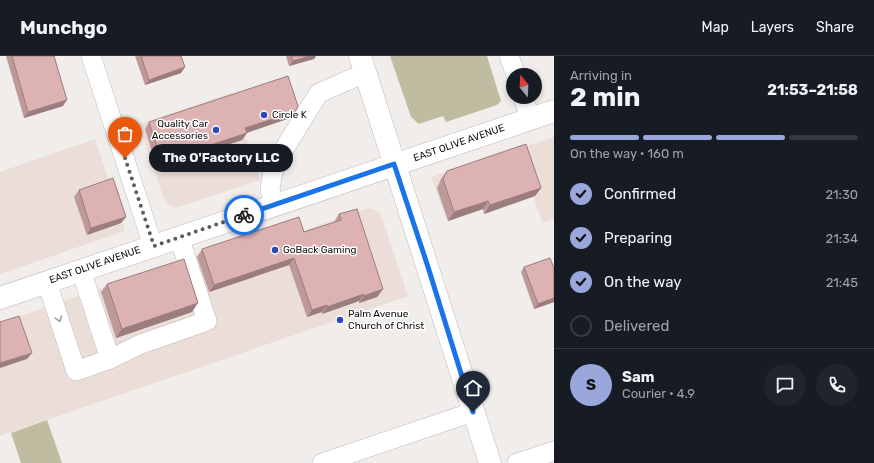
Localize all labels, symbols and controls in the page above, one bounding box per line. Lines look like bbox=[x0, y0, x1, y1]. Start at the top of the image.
text: Munchgo bbox=[20, 16, 107, 39]
text: Map bbox=[702, 19, 729, 36]
text: Layers bbox=[751, 19, 794, 36]
text: Share bbox=[816, 19, 854, 36]
north arrow bbox=[506, 68, 542, 104]
map controls bbox=[506, 68, 542, 104]
text: Arriving in bbox=[570, 68, 632, 83]
text: 21:53–21:58 bbox=[767, 81, 858, 99]
text: 2 min bbox=[570, 82, 640, 113]
place label: Circle K bbox=[272, 109, 307, 121]
marker: Circle K bbox=[259, 110, 269, 120]
pin bbox=[108, 117, 142, 158]
place label: Quality Car Accessories bbox=[152, 118, 208, 142]
street label: EAST OLIVE AVENUE bbox=[412, 122, 506, 164]
icon: bag bbox=[114, 123, 136, 145]
marker: Quality Car Accessories bbox=[211, 125, 221, 135]
callout: The O'Factory LLC bbox=[149, 144, 293, 172]
text: On the way · 160 m bbox=[570, 146, 684, 161]
text: The O'Factory LLC bbox=[162, 150, 280, 165]
icon: check bbox=[570, 183, 592, 205]
text: Confirmed bbox=[604, 185, 676, 203]
text: 21:30 bbox=[825, 187, 858, 202]
courier bbox=[224, 195, 264, 235]
icon: bike bbox=[233, 204, 255, 226]
icon: check bbox=[570, 227, 592, 249]
text: Preparing bbox=[604, 229, 672, 247]
text: 21:34 bbox=[826, 231, 858, 246]
street label: EAST OLIVE AVENUE bbox=[48, 244, 142, 286]
place label: GoBack Gaming bbox=[283, 244, 356, 256]
marker: GoBack Gaming bbox=[270, 245, 280, 255]
icon: check bbox=[570, 271, 592, 293]
text: On the way bbox=[604, 273, 682, 291]
text: 21:45 bbox=[826, 275, 858, 290]
place label: Palm Avenue Church of Christ bbox=[348, 308, 424, 332]
one-way arrow bbox=[54, 315, 63, 322]
marker: Palm Avenue Church of Christ bbox=[335, 315, 345, 325]
text: Delivered bbox=[604, 317, 669, 335]
button: chat bbox=[764, 364, 806, 406]
button: phone bbox=[816, 364, 858, 406]
text: Sam bbox=[622, 368, 655, 386]
pin bbox=[456, 371, 490, 412]
text: S bbox=[586, 376, 596, 394]
icon: home bbox=[462, 377, 484, 399]
text: Courier · 4.9 bbox=[622, 386, 695, 401]

